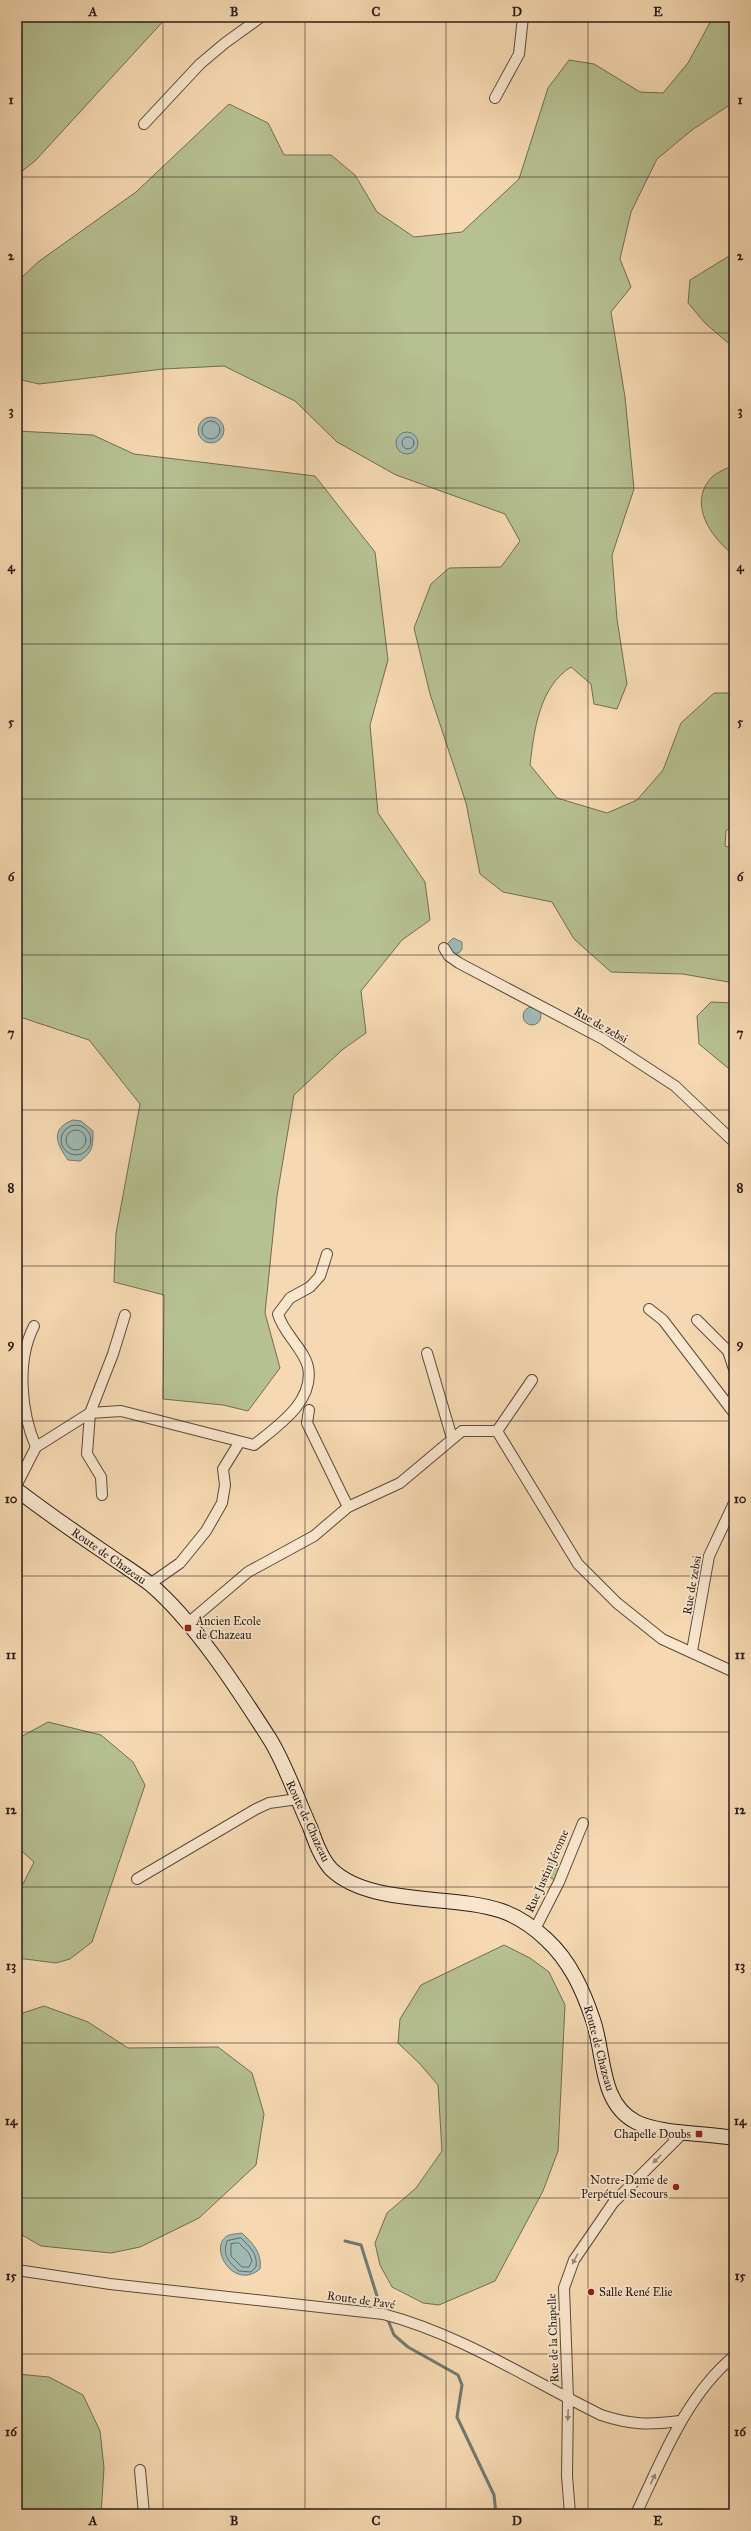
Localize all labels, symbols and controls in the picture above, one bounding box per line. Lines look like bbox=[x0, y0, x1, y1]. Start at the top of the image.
text: A bbox=[88, 4, 98, 20]
text: B bbox=[230, 4, 239, 20]
text: C bbox=[372, 4, 381, 20]
text: D bbox=[512, 4, 522, 20]
text: E bbox=[653, 4, 663, 20]
text: 1 bbox=[8, 92, 14, 108]
text: 1 bbox=[737, 92, 743, 108]
text: 2 bbox=[8, 248, 15, 264]
text: 2 bbox=[737, 248, 744, 264]
text: 3 bbox=[8, 403, 14, 419]
text: 3 bbox=[737, 403, 743, 419]
text: 4 bbox=[7, 559, 15, 575]
text: 4 bbox=[736, 559, 744, 575]
text: 5 bbox=[8, 714, 15, 730]
text: 5 bbox=[737, 714, 744, 730]
text: 6 bbox=[8, 869, 16, 885]
text: 6 bbox=[737, 869, 745, 885]
street label: Rue de zebsi bbox=[572, 1004, 631, 1046]
text: 7 bbox=[8, 1025, 15, 1041]
text: 7 bbox=[737, 1025, 744, 1041]
text: 8 bbox=[8, 1180, 15, 1196]
text: 8 bbox=[737, 1180, 744, 1196]
text: 9 bbox=[8, 1336, 15, 1352]
text: 9 bbox=[737, 1336, 744, 1352]
text: 10 bbox=[5, 1491, 18, 1507]
text: 10 bbox=[734, 1491, 747, 1507]
street label: Route de Chazeau bbox=[69, 1525, 150, 1587]
street label: Rue de zebsi bbox=[680, 1554, 704, 1616]
place label: Ancien Ecole de Chazeau bbox=[195, 1614, 261, 1642]
marker: Ancien Ecole de Chazeau bbox=[183, 1623, 193, 1633]
text: 11 bbox=[6, 1647, 16, 1663]
text: 11 bbox=[735, 1647, 745, 1663]
street label: Route de Chazeau bbox=[283, 1778, 333, 1864]
text: 12 bbox=[5, 1802, 17, 1818]
text: 12 bbox=[734, 1802, 746, 1818]
street label: Rue Justin Jérome bbox=[522, 1827, 573, 1915]
text: 13 bbox=[6, 1958, 16, 1974]
text: 13 bbox=[735, 1958, 745, 1974]
street label: Route de Chazeau bbox=[581, 2004, 617, 2093]
text: 14 bbox=[5, 2113, 18, 2129]
text: 14 bbox=[734, 2113, 747, 2129]
place label: Chapelle Doubs bbox=[614, 2127, 691, 2141]
marker: Chapelle Doubs bbox=[694, 2129, 704, 2139]
one-way arrow bbox=[652, 2154, 662, 2164]
place label: Notre-Dame de Perpétuel Secours bbox=[581, 2173, 668, 2201]
marker: Notre-Dame de Perpétuel Secours bbox=[671, 2182, 681, 2192]
one-way arrow bbox=[572, 2254, 578, 2265]
text: 15 bbox=[5, 2268, 17, 2284]
text: 15 bbox=[734, 2268, 746, 2284]
place label: Salle René Elie bbox=[599, 2285, 673, 2299]
marker: Salle René Elie bbox=[586, 2287, 596, 2297]
street label: Route de Pavé bbox=[326, 2288, 396, 2312]
street label: Rue de la Chapelle bbox=[544, 2293, 562, 2383]
one-way arrow bbox=[565, 2409, 571, 2422]
text: 16 bbox=[5, 2424, 18, 2440]
text: 16 bbox=[734, 2424, 747, 2440]
one-way arrow bbox=[650, 2473, 656, 2485]
text: A bbox=[88, 2513, 98, 2529]
text: B bbox=[230, 2513, 239, 2529]
text: C bbox=[372, 2513, 381, 2529]
text: D bbox=[512, 2513, 522, 2529]
text: E bbox=[653, 2513, 663, 2529]

